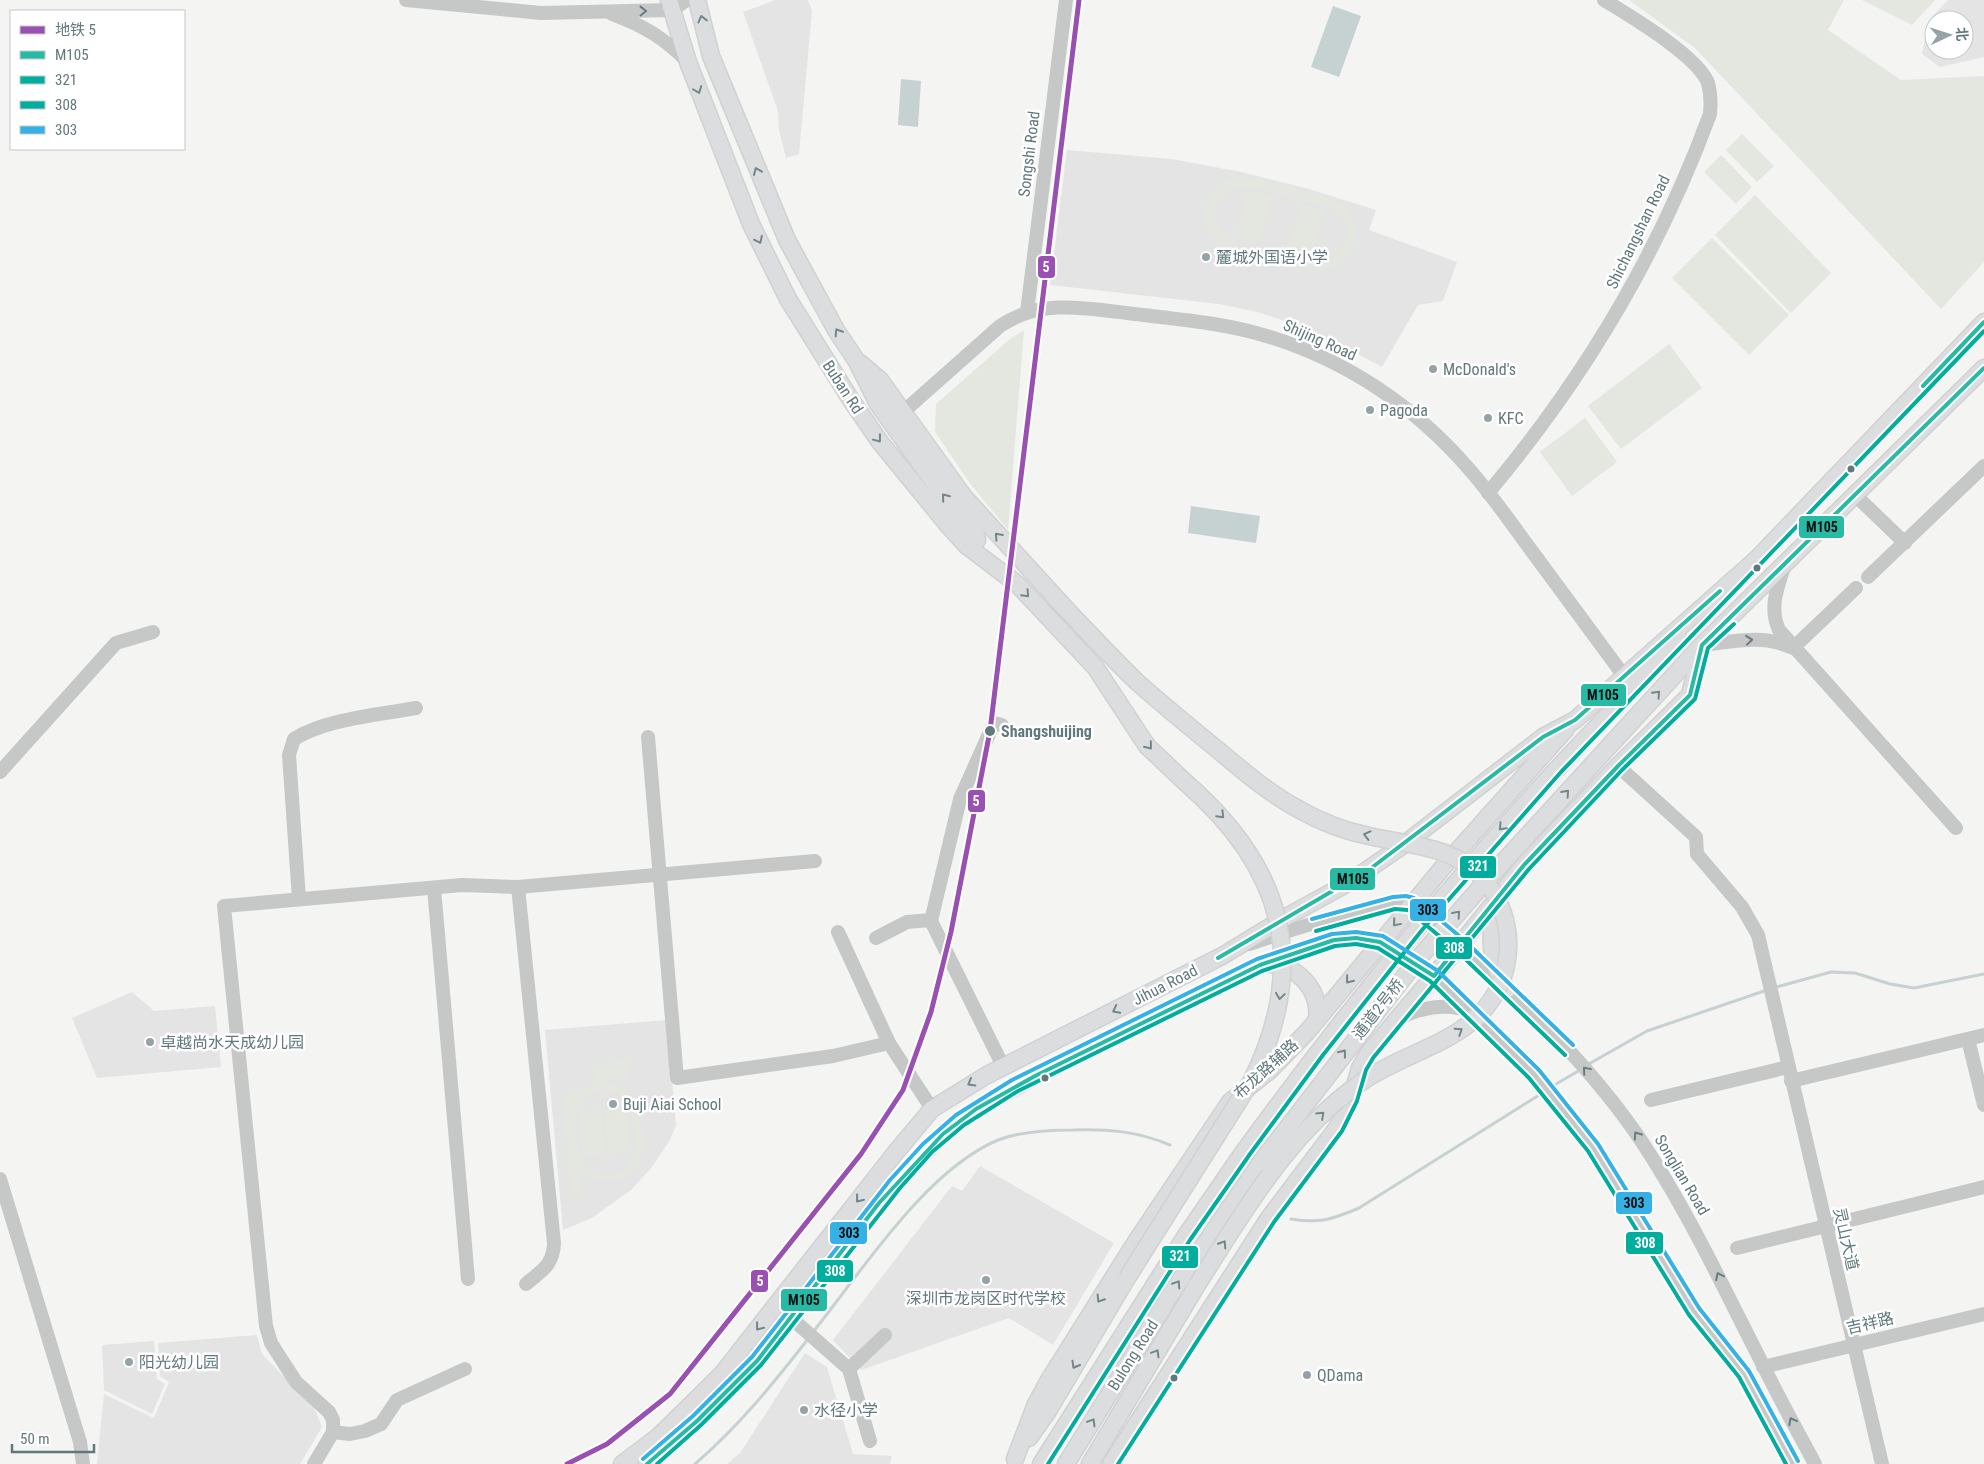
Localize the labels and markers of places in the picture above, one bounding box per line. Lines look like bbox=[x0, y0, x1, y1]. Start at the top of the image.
place label: 麓城外国语小学 bbox=[1216, 248, 1328, 267]
marker: 麓城外国语小学 bbox=[1200, 251, 1212, 263]
place label: McDonald's bbox=[1443, 360, 1516, 379]
marker: McDonald's bbox=[1427, 363, 1439, 375]
place label: Pagoda bbox=[1380, 401, 1428, 420]
marker: Pagoda bbox=[1364, 404, 1376, 416]
place label: KFC bbox=[1498, 409, 1524, 428]
marker: KFC bbox=[1482, 412, 1494, 424]
unlabelled marker bbox=[1846, 464, 1856, 474]
unlabelled marker bbox=[1752, 563, 1762, 573]
place label: Shangshuijing bbox=[1001, 722, 1092, 741]
marker: Shangshuijing bbox=[983, 724, 997, 738]
place label: 卓越尚水天成幼儿园 bbox=[160, 1033, 304, 1052]
marker: 卓越尚水天成幼儿园 bbox=[144, 1036, 156, 1048]
unlabelled marker bbox=[1040, 1073, 1050, 1083]
place label: Buji Aiai School bbox=[623, 1095, 721, 1114]
marker: Buji Aiai School bbox=[607, 1098, 619, 1110]
marker: 深圳市龙岗区时代学校 bbox=[980, 1274, 992, 1286]
place label: 深圳市龙岗区时代学校 bbox=[906, 1289, 1066, 1308]
place label: 阳光幼儿园 bbox=[139, 1353, 219, 1372]
marker: 阳光幼儿园 bbox=[123, 1356, 135, 1368]
place label: QDama bbox=[1317, 1366, 1363, 1385]
marker: QDama bbox=[1301, 1369, 1313, 1381]
unlabelled marker bbox=[1169, 1373, 1179, 1383]
place label: 水径小学 bbox=[814, 1401, 878, 1420]
marker: 水径小学 bbox=[798, 1404, 810, 1416]

